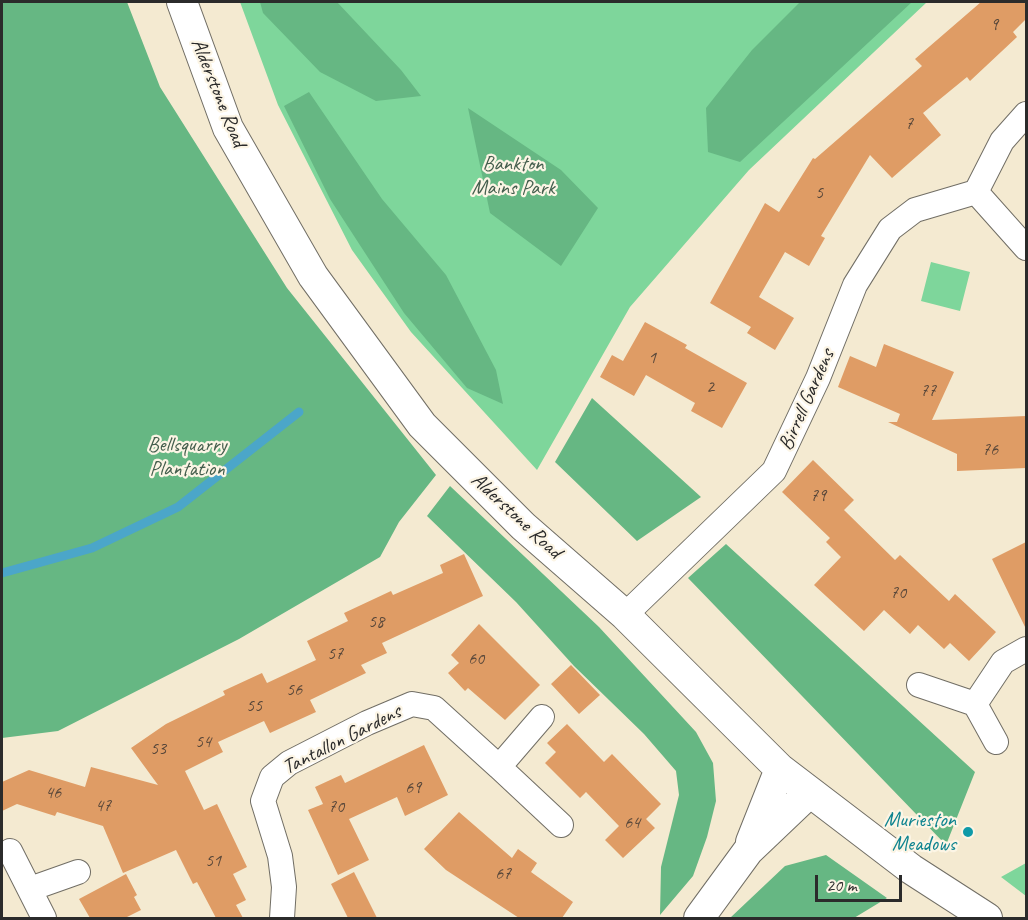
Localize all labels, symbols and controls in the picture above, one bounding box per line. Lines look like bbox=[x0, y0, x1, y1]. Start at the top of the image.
house number: 9 bbox=[990, 14, 998, 36]
street label: Alderstone Road bbox=[185, 35, 251, 151]
house number: 7 bbox=[905, 113, 913, 135]
park label: Bankton Mains Park bbox=[471, 151, 555, 201]
house number: 5 bbox=[815, 182, 823, 204]
street label: Birrell Gardens bbox=[774, 346, 840, 454]
house number: 1 bbox=[648, 347, 656, 369]
house number: 2 bbox=[706, 376, 714, 398]
house number: 77 bbox=[920, 380, 936, 402]
park label: Bellsquarry Plantation bbox=[148, 432, 226, 482]
house number: 76 bbox=[982, 439, 998, 461]
street label: Alderstone Road bbox=[465, 468, 567, 564]
house number: 79 bbox=[810, 485, 826, 507]
house number: 70 bbox=[890, 582, 906, 604]
house number: 58 bbox=[368, 611, 384, 633]
house number: 57 bbox=[327, 643, 343, 665]
house number: 60 bbox=[468, 648, 484, 670]
house number: 56 bbox=[286, 679, 302, 701]
house number: 55 bbox=[246, 695, 262, 717]
street label: Tantallon Gardens bbox=[279, 699, 405, 781]
house number: 54 bbox=[195, 731, 211, 753]
house number: 53 bbox=[150, 738, 166, 760]
house number: 69 bbox=[405, 777, 421, 799]
house number: 46 bbox=[45, 782, 61, 804]
house number: 47 bbox=[95, 795, 111, 817]
house number: 70 bbox=[328, 796, 344, 818]
place label: Murieston Meadows bbox=[884, 807, 956, 857]
house number: 64 bbox=[624, 812, 640, 834]
marker: Murieston Meadows bbox=[961, 825, 975, 839]
house number: 51 bbox=[205, 850, 221, 872]
house number: 67 bbox=[495, 863, 511, 885]
scale bar bbox=[818, 863, 905, 901]
text: 20 m bbox=[826, 874, 857, 896]

